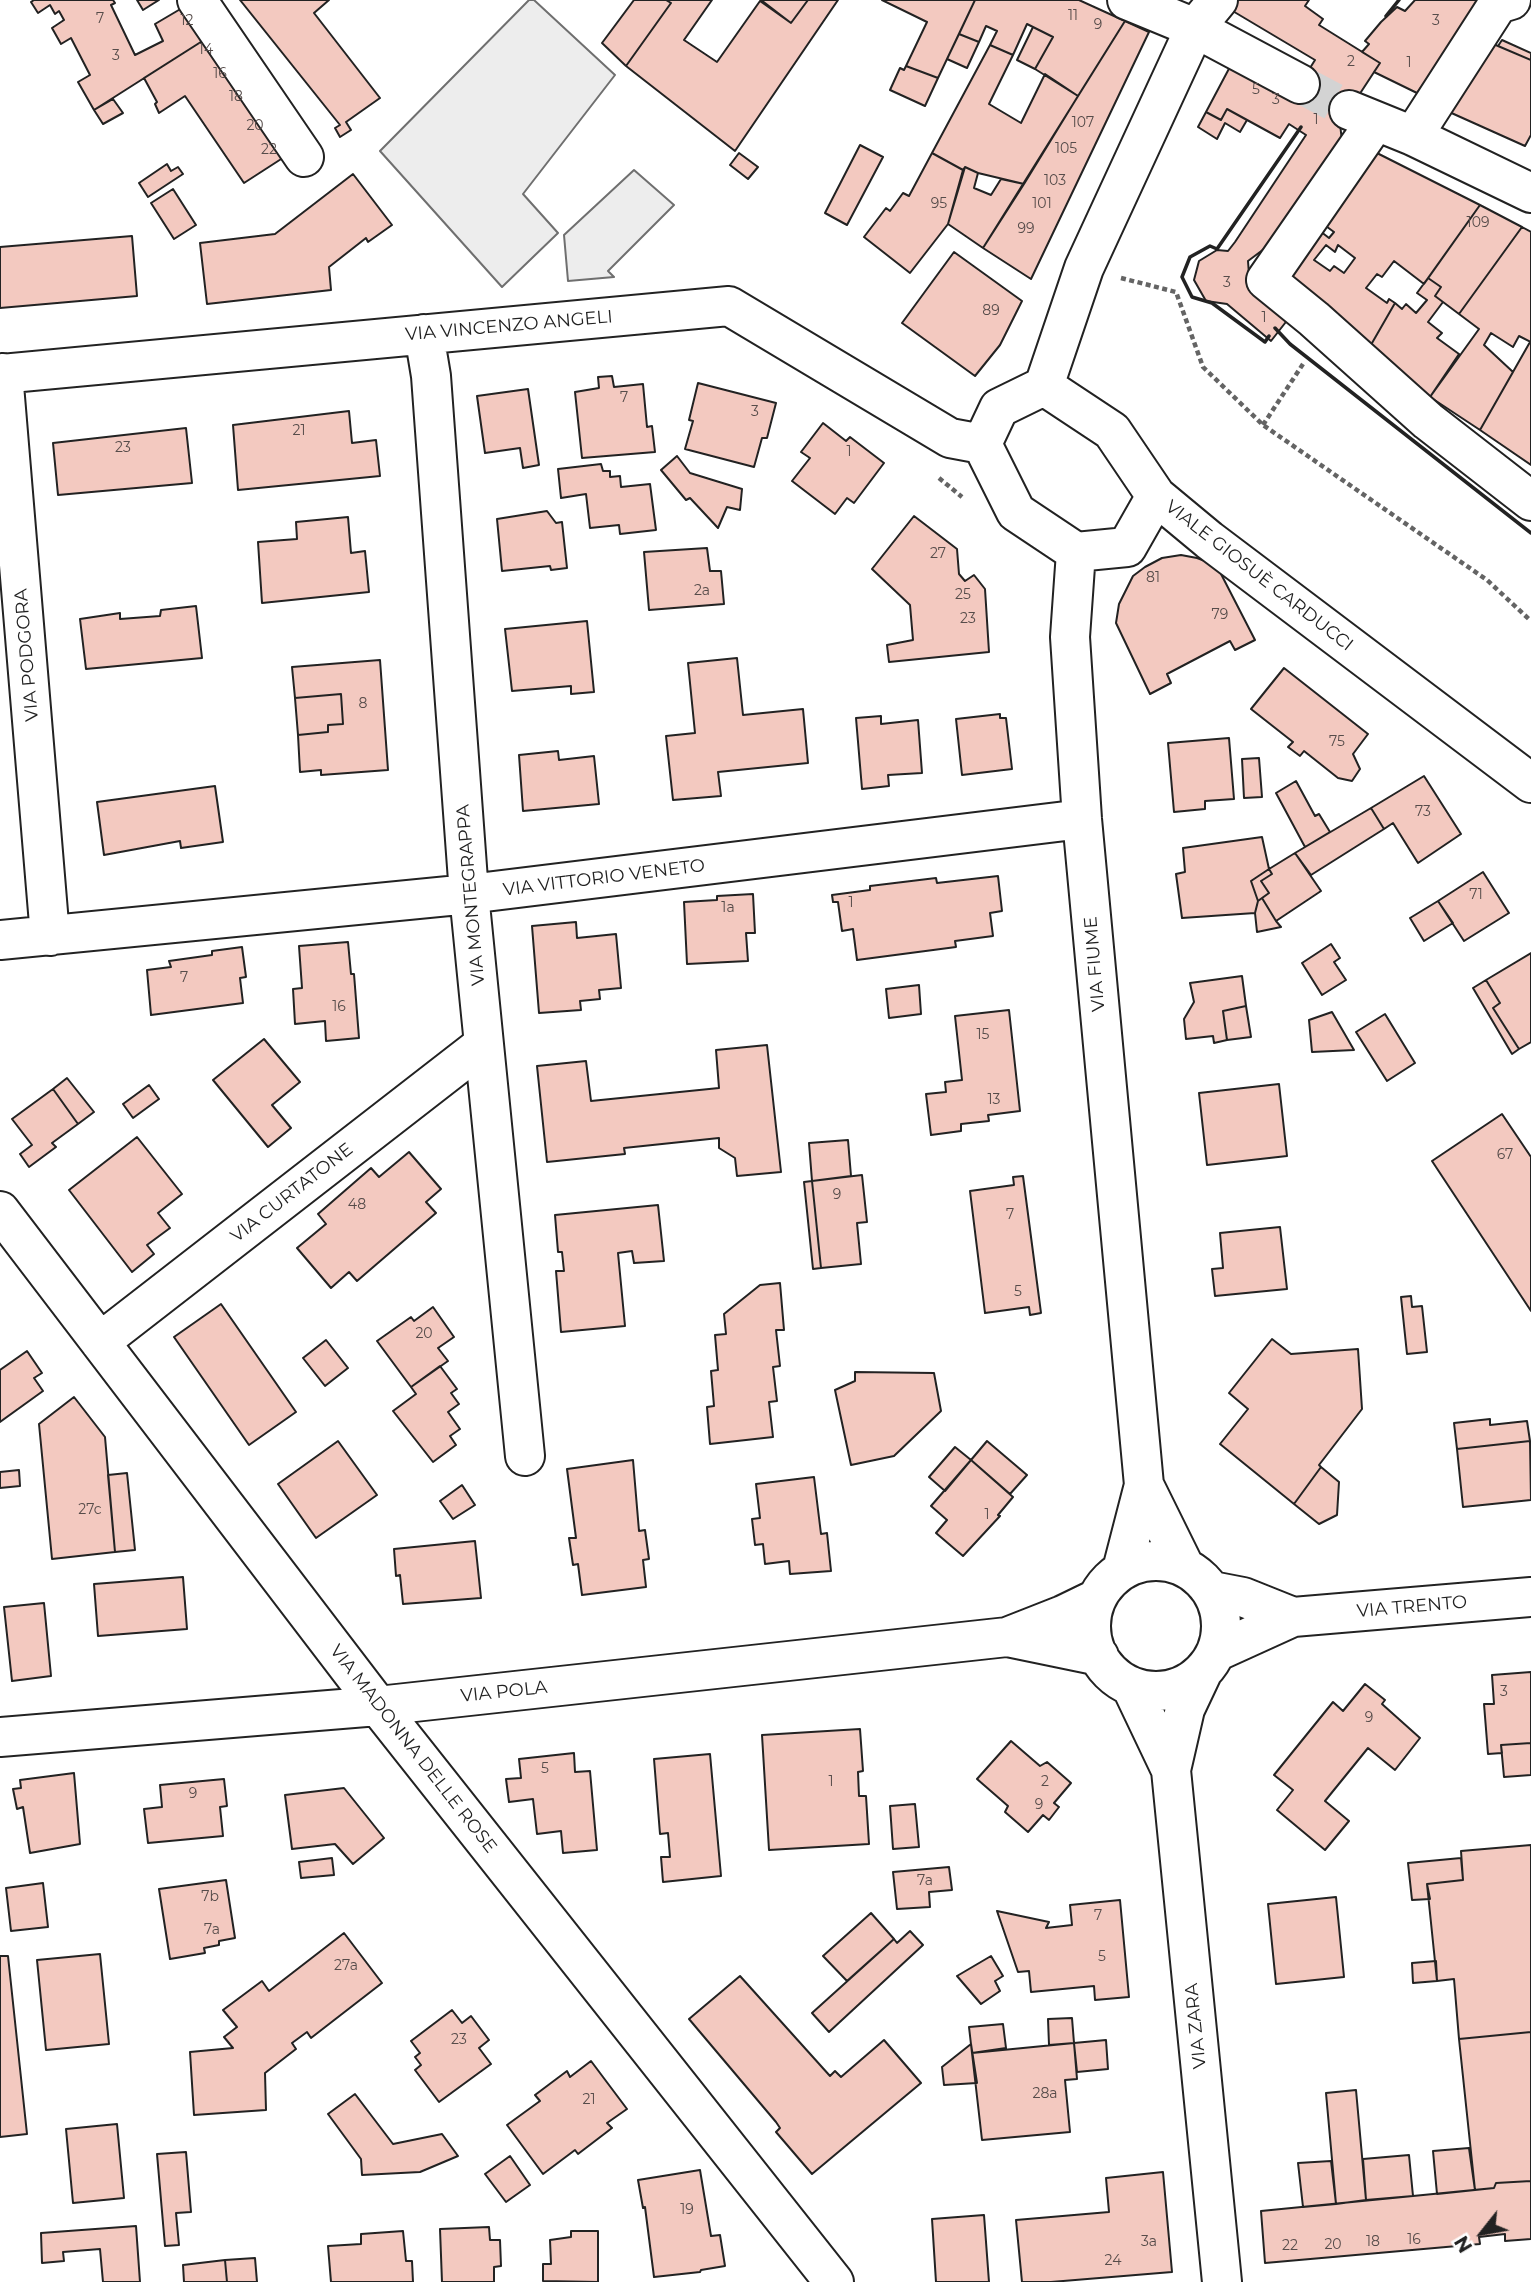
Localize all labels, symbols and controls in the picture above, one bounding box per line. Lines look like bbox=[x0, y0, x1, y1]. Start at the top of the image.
house number: 11 bbox=[1068, 8, 1078, 24]
house number: 7 bbox=[96, 11, 104, 27]
house number: 12 bbox=[180, 13, 194, 29]
house number: 3 bbox=[1432, 13, 1440, 29]
house number: 9 bbox=[1094, 17, 1102, 33]
house number: 14 bbox=[199, 42, 213, 58]
house number: 3 bbox=[112, 48, 120, 64]
house number: 2 bbox=[1347, 54, 1355, 70]
house number: 1 bbox=[1406, 55, 1412, 71]
house number: 16 bbox=[213, 66, 227, 82]
house number: 5 bbox=[1252, 82, 1260, 98]
house number: 18 bbox=[229, 89, 243, 105]
house number: 3 bbox=[1272, 92, 1280, 108]
house number: 1 bbox=[1313, 112, 1319, 128]
house number: 107 bbox=[1072, 115, 1094, 131]
house number: 20 bbox=[246, 118, 264, 134]
house number: 105 bbox=[1055, 141, 1077, 157]
house number: 22 bbox=[261, 142, 277, 158]
house number: 103 bbox=[1044, 173, 1066, 189]
house number: 95 bbox=[931, 196, 947, 212]
house number: 101 bbox=[1032, 196, 1052, 212]
house number: 109 bbox=[1467, 215, 1489, 231]
house number: 99 bbox=[1017, 221, 1035, 237]
house number: 3 bbox=[1223, 275, 1231, 291]
house number: 89 bbox=[982, 303, 1000, 319]
street label: VIA VINCENZO ANGELI bbox=[404, 306, 614, 346]
house number: 1 bbox=[1261, 310, 1267, 326]
house number: 7 bbox=[620, 390, 628, 406]
house number: 3 bbox=[751, 404, 759, 420]
house number: 21 bbox=[292, 423, 306, 439]
house number: 23 bbox=[115, 440, 131, 456]
house number: 1 bbox=[846, 444, 852, 460]
street label: VIALE GIOSUÈ CARDUCCI bbox=[1161, 496, 1357, 656]
house number: 27 bbox=[930, 546, 946, 562]
house number: 81 bbox=[1146, 570, 1160, 586]
house number: 2a bbox=[694, 583, 710, 599]
house number: 25 bbox=[955, 587, 971, 603]
street label: VIA PODGORA bbox=[10, 588, 44, 722]
house number: 79 bbox=[1212, 607, 1228, 623]
house number: 23 bbox=[960, 611, 976, 627]
house number: 8 bbox=[359, 696, 367, 712]
house number: 75 bbox=[1329, 734, 1345, 750]
street label: VIA MONTEGRAPPA bbox=[452, 803, 490, 987]
house number: 73 bbox=[1415, 804, 1431, 820]
street label: VIA VITTORIO VENETO bbox=[502, 855, 706, 901]
house number: 71 bbox=[1469, 887, 1483, 903]
house number: 1 bbox=[848, 895, 854, 911]
house number: 1a bbox=[721, 900, 735, 916]
street label: VIA FIUME bbox=[1080, 915, 1110, 1013]
house number: 7 bbox=[180, 970, 188, 986]
house number: 16 bbox=[332, 999, 346, 1015]
house number: 15 bbox=[977, 1027, 989, 1043]
house number: 13 bbox=[988, 1092, 1000, 1108]
street label: VIA CURTATONE bbox=[227, 1139, 357, 1247]
house number: 67 bbox=[1497, 1147, 1513, 1163]
house number: 9 bbox=[833, 1187, 841, 1203]
house number: 48 bbox=[348, 1197, 366, 1213]
house number: 7 bbox=[1006, 1207, 1014, 1223]
house number: 5 bbox=[1014, 1284, 1022, 1300]
house number: 20 bbox=[415, 1326, 433, 1342]
house number: 27c bbox=[78, 1502, 102, 1518]
house number: 1 bbox=[984, 1507, 990, 1523]
street label: VIA TRENTO bbox=[1356, 1591, 1468, 1623]
street label: VIA MADONNA DELLE ROSE bbox=[325, 1641, 501, 1857]
street label: VIA POLA bbox=[460, 1677, 548, 1707]
house number: 3 bbox=[1500, 1684, 1508, 1700]
house number: 9 bbox=[1365, 1710, 1373, 1726]
house number: 5 bbox=[541, 1761, 549, 1777]
house number: 1 bbox=[828, 1774, 834, 1790]
house number: 2 bbox=[1041, 1774, 1049, 1790]
house number: 9 bbox=[189, 1786, 197, 1802]
house number: 9 bbox=[1035, 1797, 1043, 1813]
house number: 7a bbox=[917, 1873, 933, 1889]
house number: 7b bbox=[201, 1889, 219, 1905]
house number: 7 bbox=[1094, 1908, 1102, 1924]
house number: 7a bbox=[204, 1922, 220, 1938]
house number: 5 bbox=[1098, 1949, 1106, 1965]
house number: 27a bbox=[334, 1958, 358, 1974]
street label: VIA ZARA bbox=[1181, 1982, 1211, 2070]
house number: 23 bbox=[451, 2032, 467, 2048]
house number: 28a bbox=[1032, 2086, 1058, 2102]
house number: 21 bbox=[582, 2092, 596, 2108]
north arrow bbox=[1447, 2198, 1517, 2268]
house number: 19 bbox=[680, 2202, 694, 2218]
house number: 16 bbox=[1407, 2232, 1421, 2248]
text: N bbox=[1450, 2232, 1477, 2257]
house number: 3a bbox=[1141, 2234, 1157, 2250]
house number: 18 bbox=[1366, 2234, 1380, 2250]
house number: 20 bbox=[1324, 2237, 1342, 2253]
house number: 22 bbox=[1282, 2238, 1298, 2254]
house number: 24 bbox=[1105, 2253, 1121, 2269]

